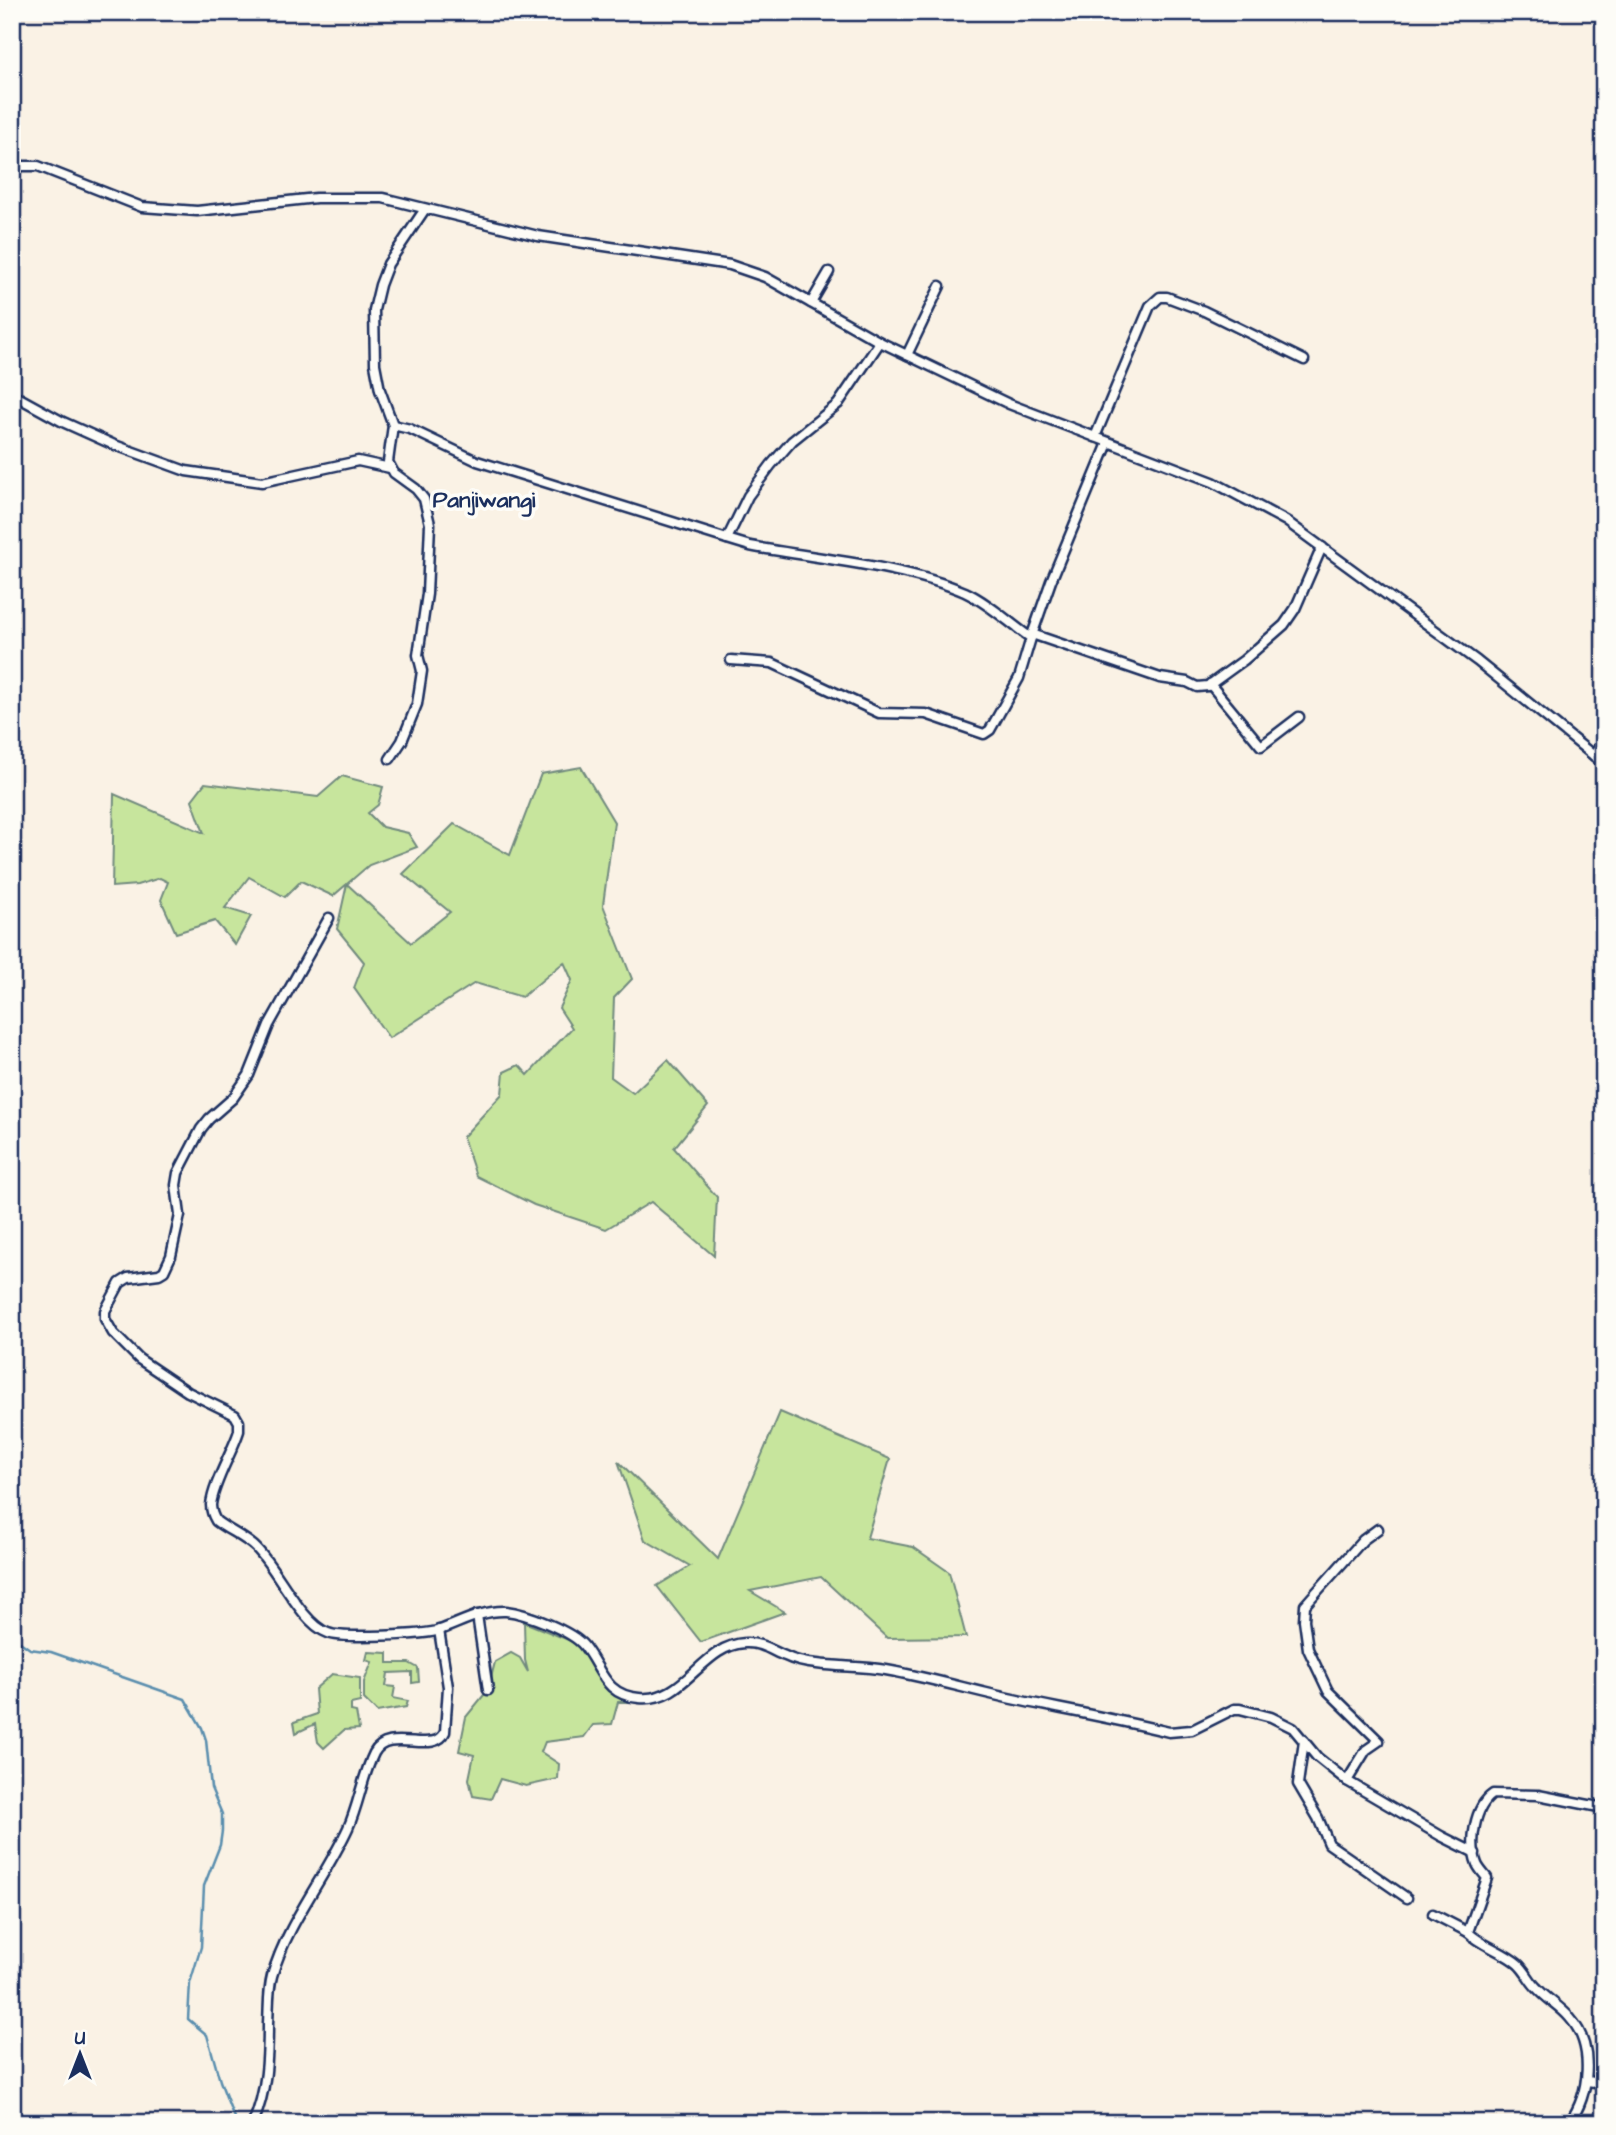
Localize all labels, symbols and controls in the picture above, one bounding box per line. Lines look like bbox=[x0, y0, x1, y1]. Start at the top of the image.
district label: Panjiwangi bbox=[433, 484, 536, 517]
north arrow bbox=[46, 2020, 116, 2090]
text: U bbox=[75, 2025, 86, 2052]

